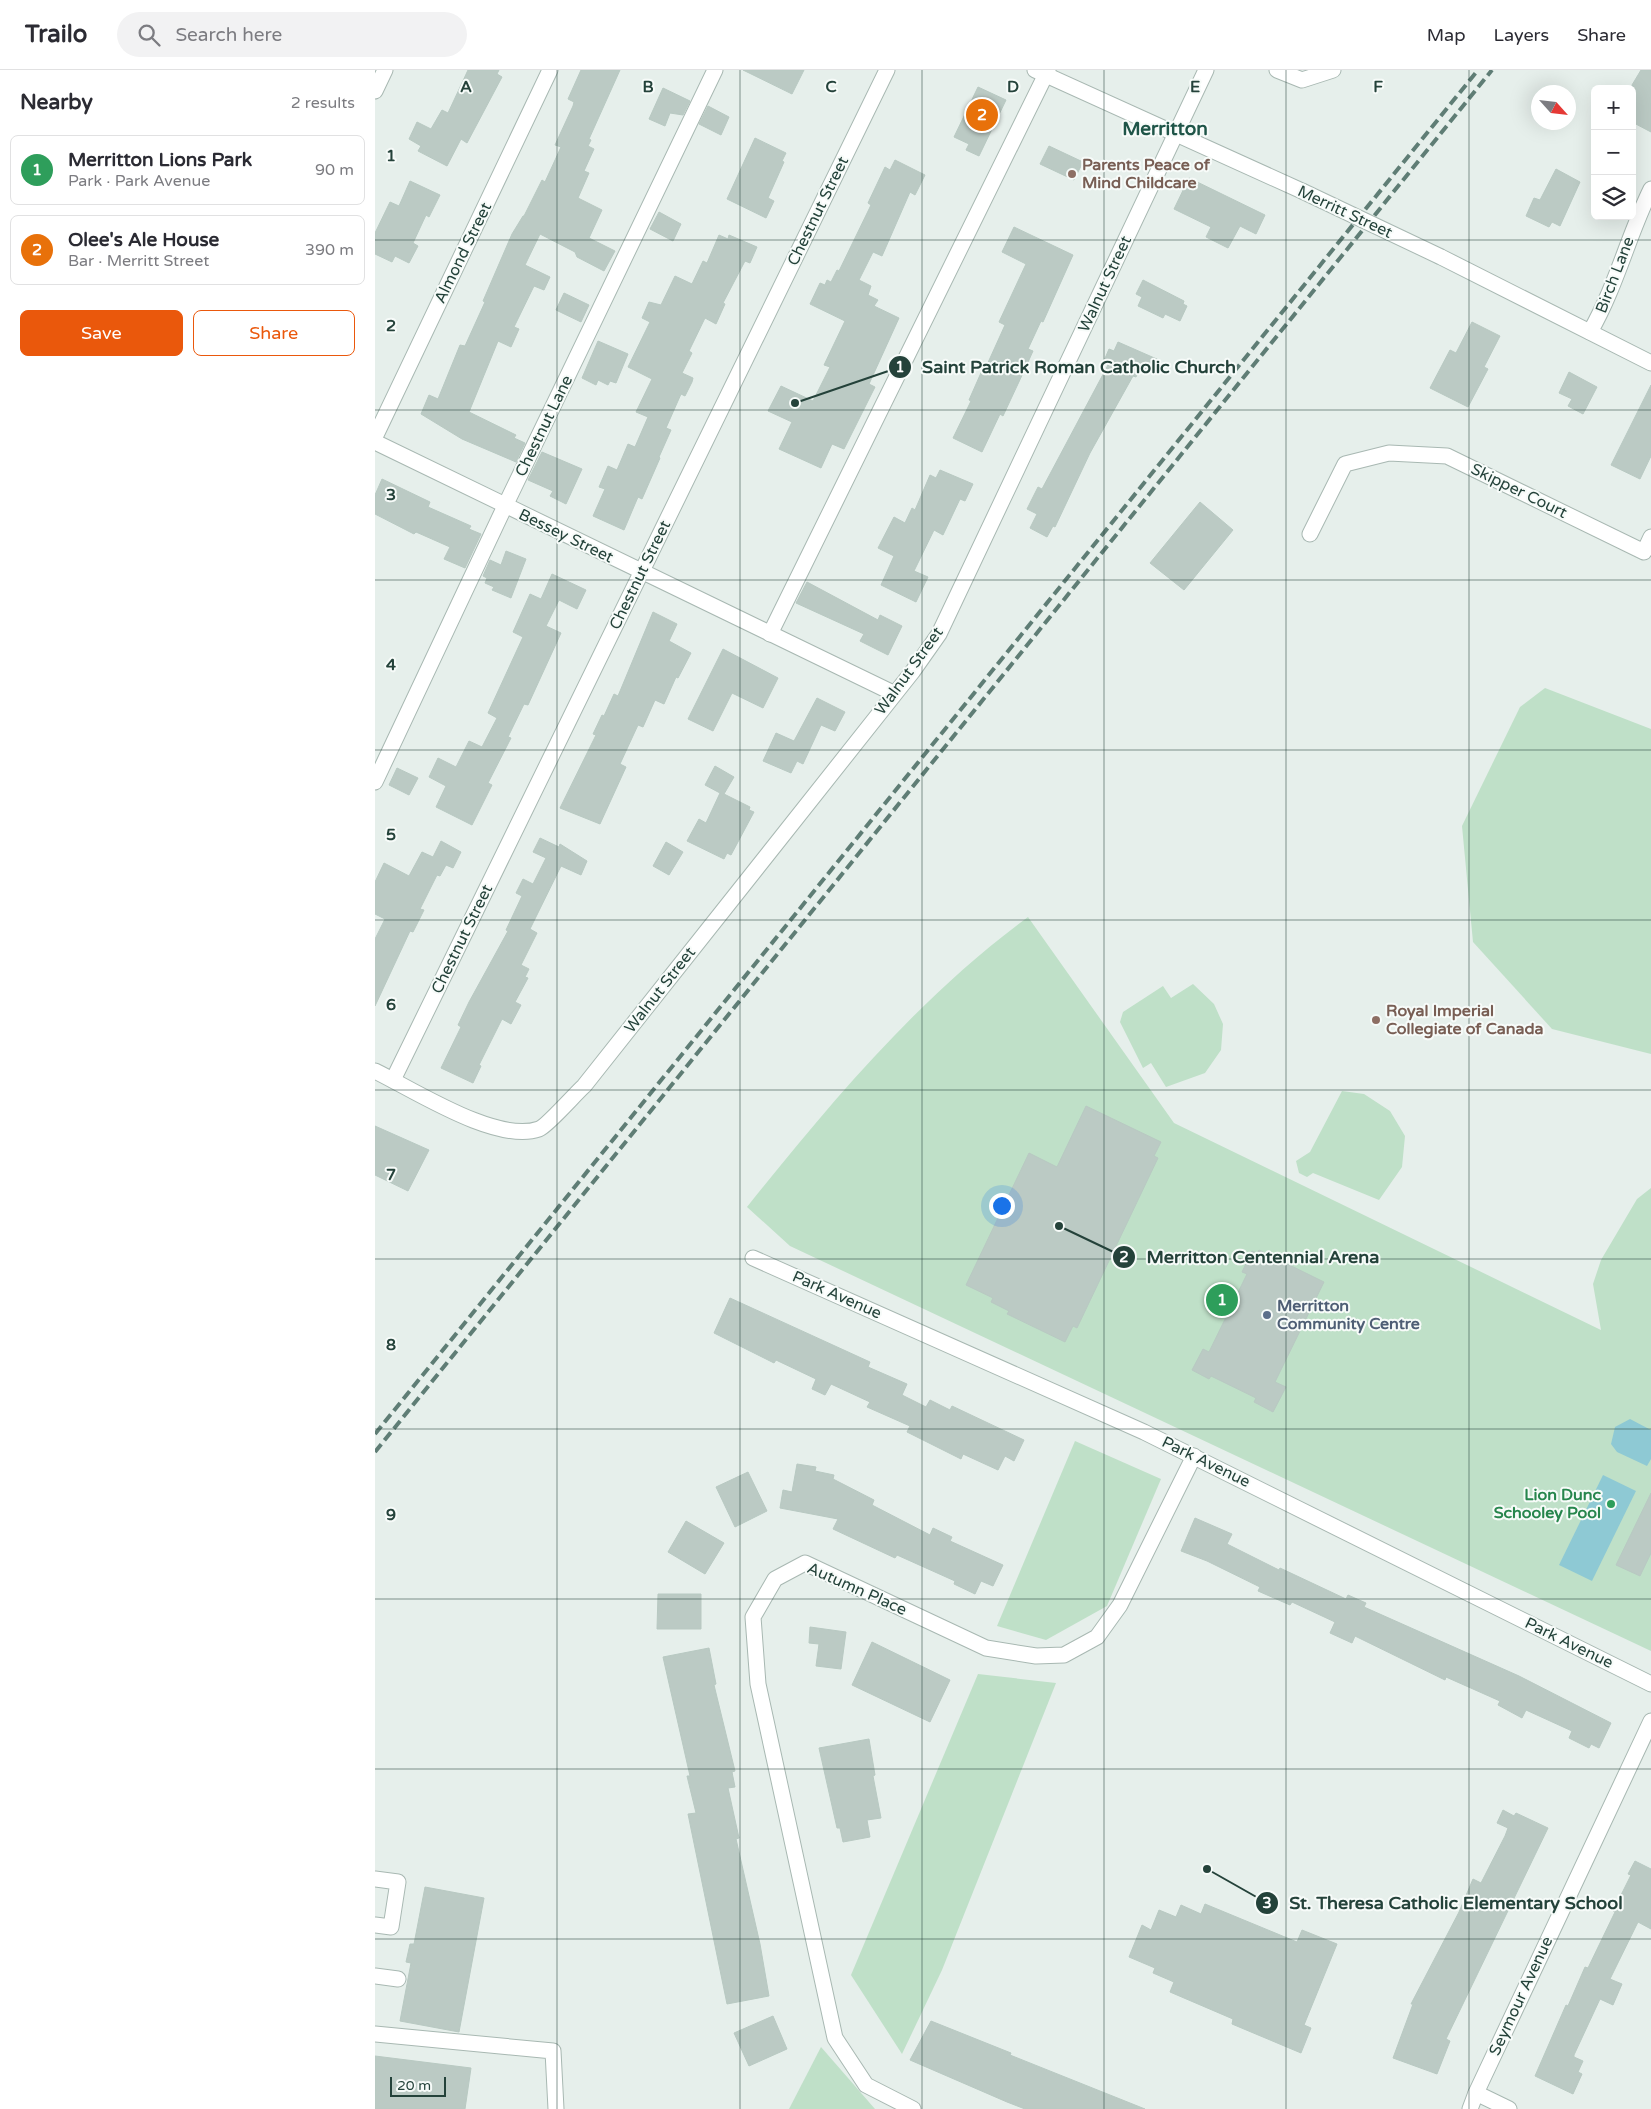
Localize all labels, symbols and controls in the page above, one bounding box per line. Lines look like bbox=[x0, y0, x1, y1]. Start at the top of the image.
search box bbox=[117, 12, 467, 57]
text: Trailo bbox=[25, 20, 87, 49]
icon: search bbox=[135, 21, 163, 49]
text: Search here bbox=[175, 24, 282, 46]
text: Map bbox=[1427, 24, 1466, 46]
text: Layers bbox=[1494, 24, 1549, 46]
text: Share bbox=[1577, 24, 1626, 46]
text: A bbox=[460, 77, 472, 97]
text: B bbox=[642, 77, 654, 97]
text: C bbox=[825, 77, 837, 97]
text: D bbox=[1007, 77, 1019, 97]
text: E bbox=[1190, 77, 1200, 97]
text: F bbox=[1373, 77, 1383, 97]
north arrow bbox=[1531, 85, 1576, 130]
map controls bbox=[1591, 85, 1636, 220]
button: + bbox=[1591, 85, 1636, 130]
text: Nearby bbox=[20, 90, 93, 115]
text: 2 results bbox=[291, 93, 355, 113]
pin: 2 bbox=[966, 96, 998, 134]
district label: Merritton bbox=[1122, 118, 1208, 140]
button: − bbox=[1591, 130, 1636, 175]
text: 1 bbox=[386, 146, 396, 166]
text: Merritton Lions Park bbox=[68, 149, 252, 171]
street label: Chestnut Street bbox=[783, 153, 853, 269]
place label: Parents Peace of Mind Childcare bbox=[1082, 155, 1211, 193]
text: 1 bbox=[32, 160, 42, 180]
text: 90 m bbox=[315, 160, 354, 180]
marker: Parents Peace of Mind Childcare bbox=[1066, 168, 1078, 180]
text: Park · Park Avenue bbox=[68, 171, 210, 191]
button: layers bbox=[1591, 175, 1636, 220]
street label: Merritt Street bbox=[1294, 181, 1396, 243]
street label: Almond Street bbox=[430, 199, 496, 307]
text: Olee's Ale House bbox=[68, 229, 219, 251]
street label: Walnut Street bbox=[1074, 233, 1136, 335]
street label: Birch Lane bbox=[1591, 234, 1639, 316]
text: 2 bbox=[32, 240, 42, 260]
text: 390 m bbox=[305, 240, 354, 260]
text: Bar · Merritt Street bbox=[68, 251, 209, 271]
button: Save bbox=[20, 310, 183, 356]
button: Share bbox=[193, 310, 355, 356]
text: 2 bbox=[386, 316, 396, 336]
callout: Saint Patrick Roman Catholic Church bbox=[887, 350, 1246, 383]
text: Saint Patrick Roman Catholic Church bbox=[922, 356, 1236, 378]
text: 1 bbox=[895, 358, 905, 376]
street label: Chestnut Lane bbox=[511, 372, 577, 480]
street label: Skipper Court bbox=[1468, 459, 1570, 523]
text: 3 bbox=[386, 485, 396, 505]
street label: Bessey Street bbox=[515, 504, 617, 568]
street label: Chestnut Street bbox=[605, 517, 675, 633]
street label: Walnut Street bbox=[870, 623, 948, 719]
text: 4 bbox=[386, 655, 396, 675]
text: 5 bbox=[386, 825, 396, 845]
street label: Chestnut Street bbox=[427, 881, 497, 997]
street label: Walnut Street bbox=[620, 943, 700, 1037]
text: 6 bbox=[386, 995, 396, 1015]
place label: Royal Imperial Collegiate of Canada bbox=[1386, 1001, 1544, 1039]
marker: Royal Imperial Collegiate of Canada bbox=[1370, 1014, 1382, 1026]
text: 7 bbox=[386, 1165, 396, 1185]
your location bbox=[989, 1193, 1015, 1219]
callout: Merritton Centennial Arena bbox=[1111, 1240, 1389, 1273]
text: Merritton Centennial Arena bbox=[1147, 1246, 1379, 1268]
text: 2 bbox=[1119, 1248, 1129, 1266]
street label: Park Avenue bbox=[789, 1266, 885, 1324]
pin: 1 bbox=[1206, 1281, 1238, 1319]
place label: Merritton Community Centre bbox=[1277, 1296, 1420, 1334]
marker: Merritton Community Centre bbox=[1261, 1309, 1273, 1321]
text: 8 bbox=[386, 1335, 396, 1355]
street label: Park Avenue bbox=[1159, 1432, 1253, 1492]
place label: Lion Dunc Schooley Pool bbox=[1494, 1485, 1601, 1523]
marker: Lion Dunc Schooley Pool bbox=[1605, 1498, 1617, 1510]
text: 9 bbox=[386, 1505, 396, 1525]
street label: Autumn Place bbox=[804, 1558, 910, 1620]
street label: Park Avenue bbox=[1522, 1613, 1616, 1673]
callout: St. Theresa Catholic Elementary School bbox=[1254, 1886, 1633, 1919]
text: St. Theresa Catholic Elementary School bbox=[1289, 1892, 1623, 1914]
text: 3 bbox=[1262, 1894, 1272, 1912]
street label: Seymour Avenue bbox=[1485, 1933, 1557, 2059]
scale bar bbox=[390, 2074, 446, 2097]
text: 20 m bbox=[397, 2077, 431, 2094]

